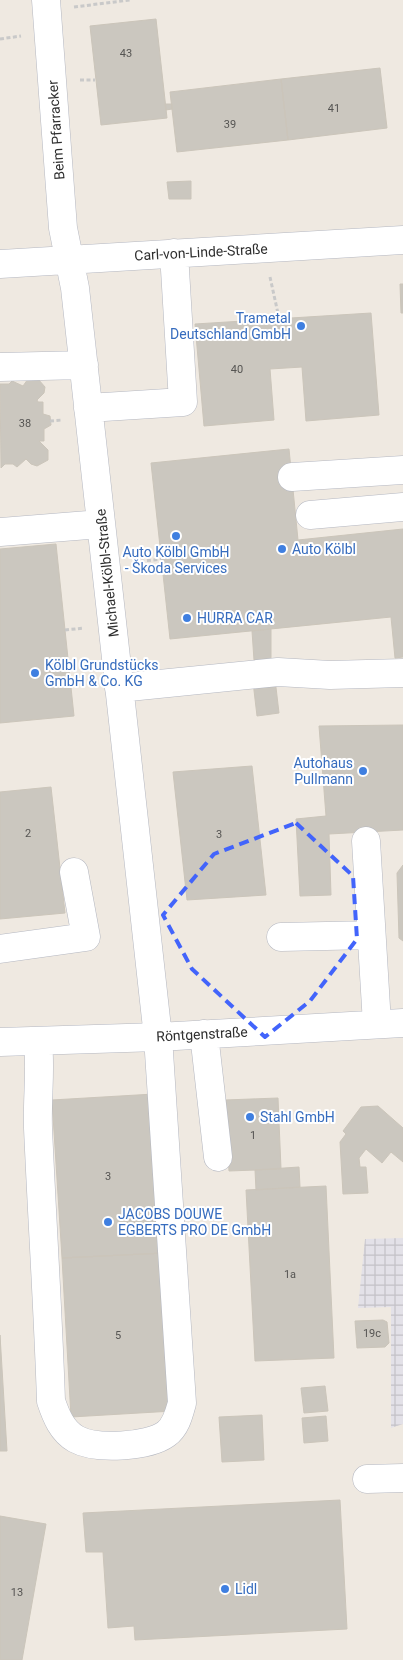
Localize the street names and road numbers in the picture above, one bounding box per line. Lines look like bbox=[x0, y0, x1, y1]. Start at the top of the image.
street label: Beim Pfarracker bbox=[45, 79, 67, 180]
street label: Carl-von-Linde-Straße bbox=[134, 241, 268, 263]
street label: Michael-Kölbl-Straße bbox=[92, 508, 122, 638]
street label: Röntgenstraße bbox=[156, 1024, 248, 1044]

